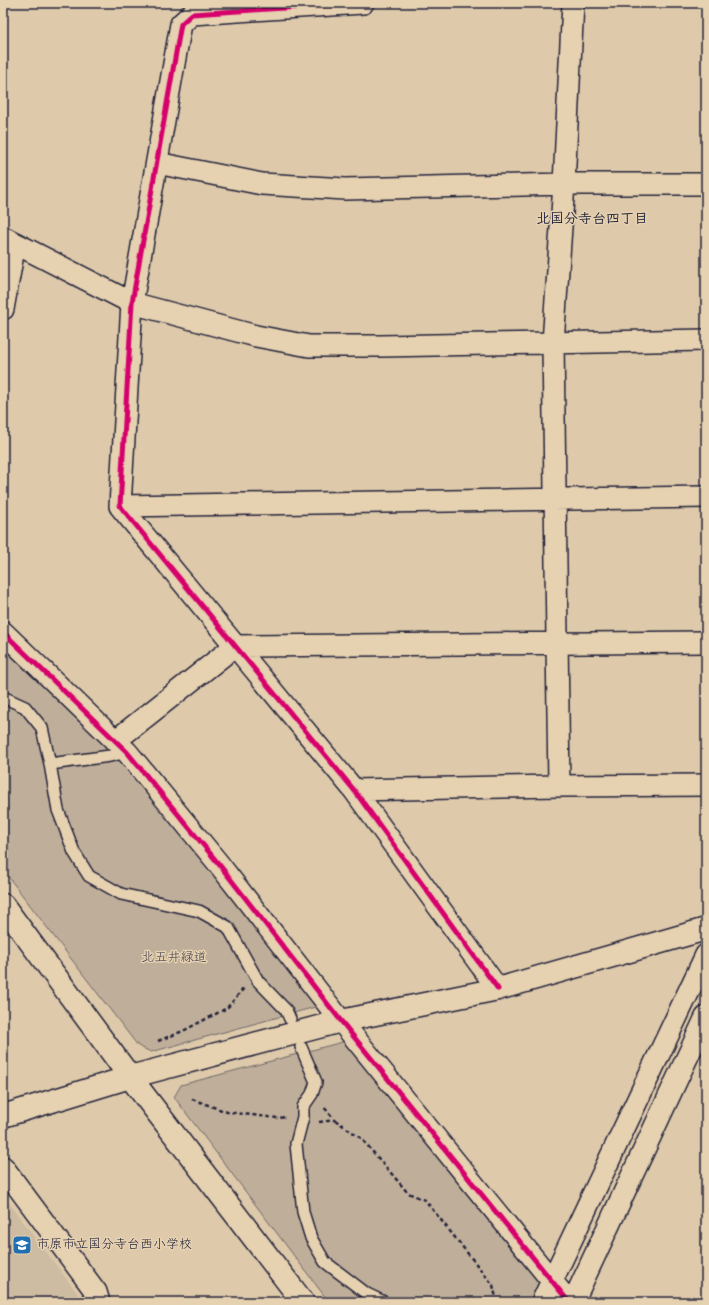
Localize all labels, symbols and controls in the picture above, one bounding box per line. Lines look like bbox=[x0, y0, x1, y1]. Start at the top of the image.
district label: 北国分寺台四丁目 bbox=[536, 211, 648, 229]
park label: 北五井緑道 bbox=[141, 950, 207, 966]
school or university icon: 市原市立国分寺台西小学校 bbox=[11, 1234, 33, 1256]
place label: 市原市立国分寺台西小学校 bbox=[36, 1237, 192, 1253]

